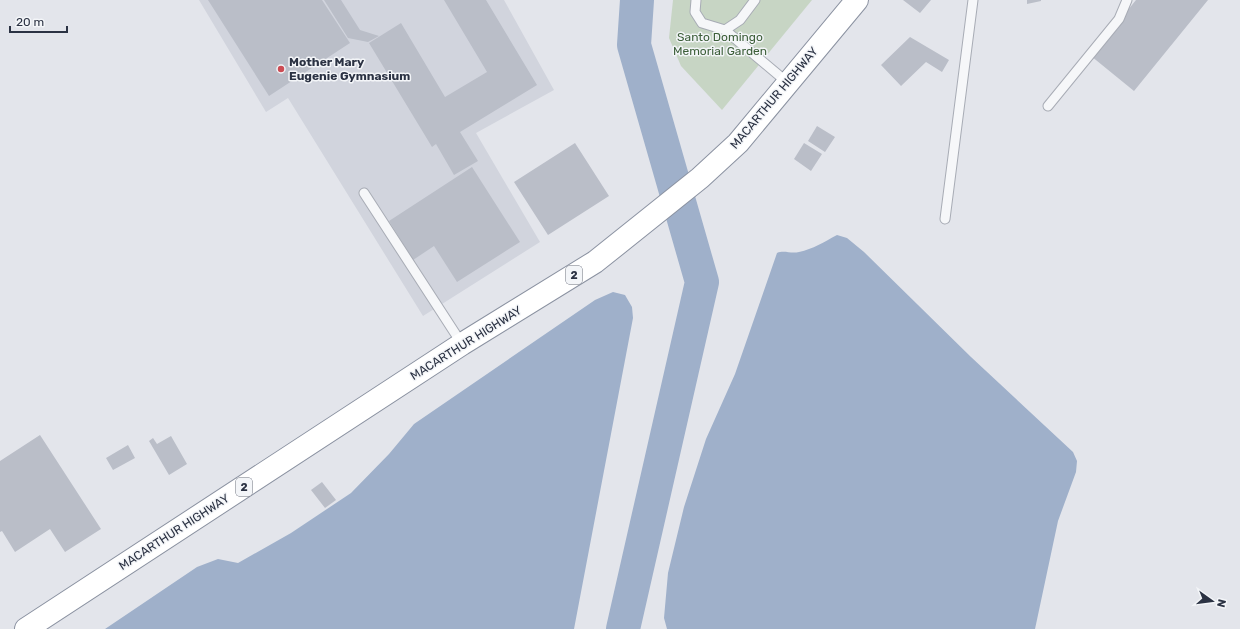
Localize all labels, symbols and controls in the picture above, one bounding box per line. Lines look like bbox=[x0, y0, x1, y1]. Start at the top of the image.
scale bar bbox=[10, 8, 67, 34]
text: 20 m bbox=[16, 15, 44, 29]
park label: Santo Domingo Memorial Garden bbox=[673, 30, 767, 58]
street label: MACARTHUR HIGHWAY bbox=[727, 44, 821, 152]
place label: Mother Mary Eugenie Gymnasium bbox=[289, 55, 410, 83]
marker: Mother Mary Eugenie Gymnasium bbox=[276, 64, 286, 74]
road number: 2 bbox=[566, 266, 582, 284]
street label: MACARTHUR HIGHWAY bbox=[408, 303, 524, 383]
road number: 2 bbox=[236, 478, 252, 496]
street label: MACARTHUR HIGHWAY bbox=[116, 491, 232, 573]
north arrow bbox=[1192, 581, 1232, 621]
text: N bbox=[1214, 598, 1228, 609]

